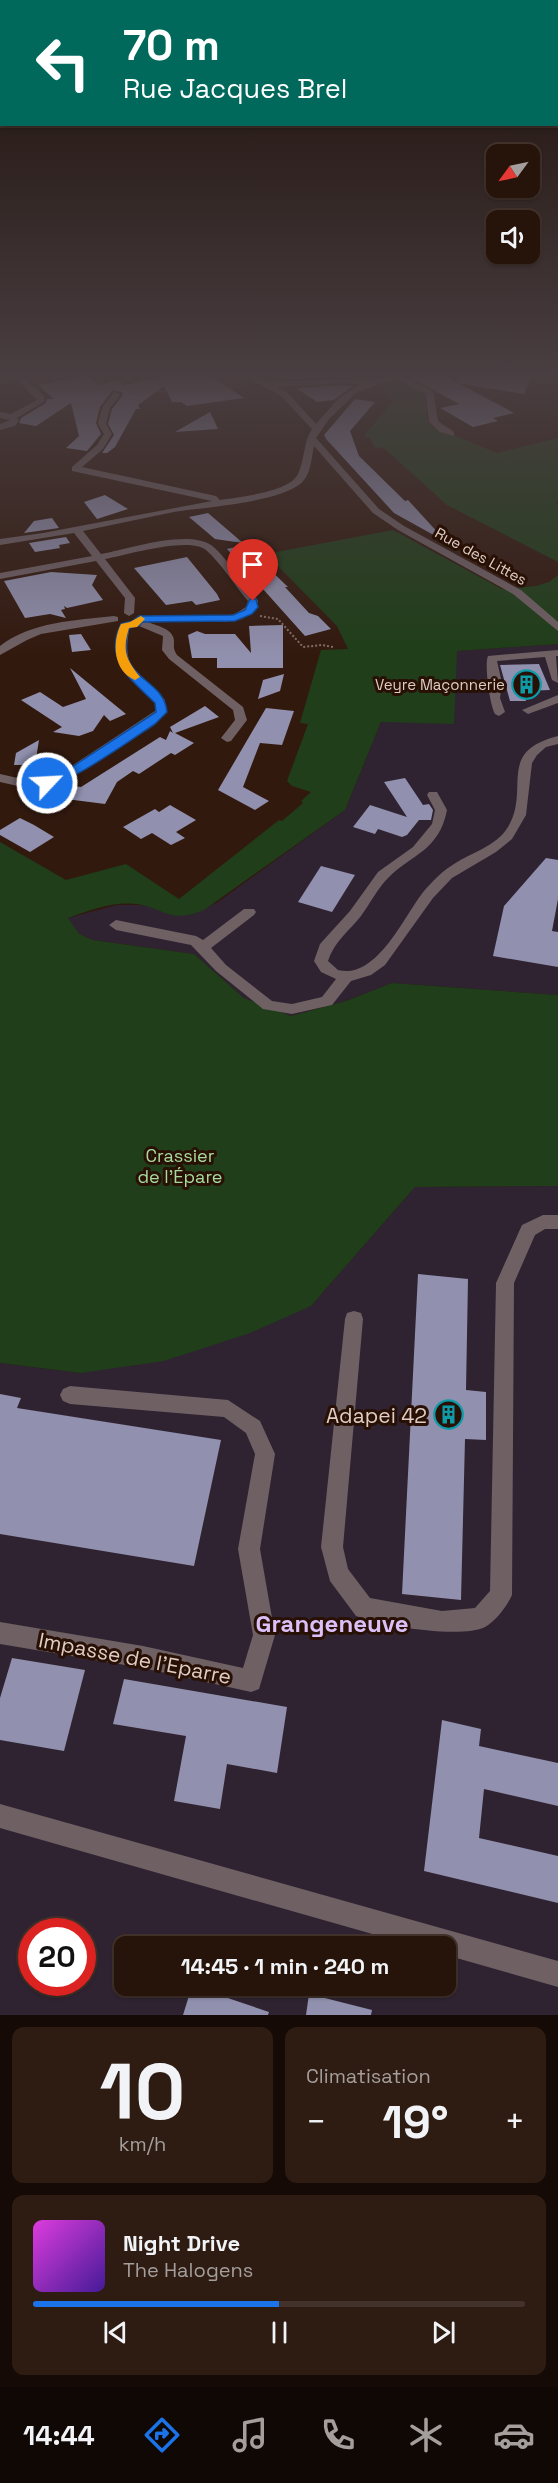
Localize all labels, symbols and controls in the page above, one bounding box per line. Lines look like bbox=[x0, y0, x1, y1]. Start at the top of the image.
text: 70 m bbox=[123, 19, 220, 72]
icon: left bbox=[24, 24, 102, 102]
text: Rue Jacques Brel bbox=[123, 71, 347, 106]
north arrow bbox=[486, 144, 540, 198]
map controls bbox=[486, 144, 540, 264]
button: sound bbox=[486, 210, 540, 264]
street label: Rue des Littes bbox=[432, 523, 530, 589]
pin bbox=[227, 539, 278, 601]
icon: arrive bbox=[236, 548, 269, 581]
building icon: Veyre Maçonnerie bbox=[510, 668, 542, 700]
place label: Veyre Maçonnerie bbox=[375, 675, 505, 694]
position arrow bbox=[15, 751, 79, 815]
park label: Crassier de l'Épare bbox=[138, 1144, 223, 1188]
building icon: Adapei 42 bbox=[432, 1399, 464, 1431]
place label: Adapei 42 bbox=[326, 1402, 427, 1429]
district label: Grangeneuve bbox=[256, 1608, 409, 1639]
street label: Impasse de l'Eparre bbox=[36, 1626, 234, 1690]
speed limit sign: 20 bbox=[18, 1918, 96, 1996]
text: 14:45 · 1 min · 240 m bbox=[181, 1952, 389, 1980]
text: 10 bbox=[100, 2042, 185, 2142]
text: Climatisation bbox=[306, 2063, 431, 2089]
text: 19° bbox=[383, 2094, 448, 2151]
text: − bbox=[306, 2101, 326, 2143]
text: + bbox=[505, 2101, 525, 2143]
text: km/h bbox=[119, 2131, 166, 2157]
text: Night Drive bbox=[123, 2229, 240, 2257]
text: The Halogens bbox=[123, 2257, 253, 2283]
icon: previous bbox=[99, 2316, 132, 2349]
icon: pause bbox=[263, 2316, 296, 2349]
icon: next bbox=[427, 2316, 460, 2349]
icon: directions bbox=[141, 2414, 183, 2456]
icon: music bbox=[229, 2414, 271, 2456]
icon: phone bbox=[317, 2414, 359, 2456]
icon: climate bbox=[405, 2414, 447, 2456]
icon: car bbox=[493, 2414, 535, 2456]
text: 14:44 bbox=[23, 2418, 95, 2453]

